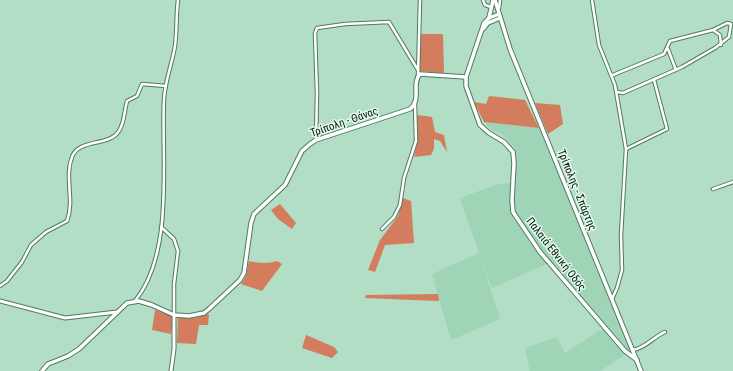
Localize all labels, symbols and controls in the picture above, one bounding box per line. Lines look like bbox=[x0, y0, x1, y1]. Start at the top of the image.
street label: Τρίπολη - Θάνας bbox=[308, 104, 380, 140]
street label: Τρίπολης - Σπάρτης bbox=[555, 147, 599, 233]
street label: Παλαιά Εθνική Οδός bbox=[523, 215, 589, 293]

